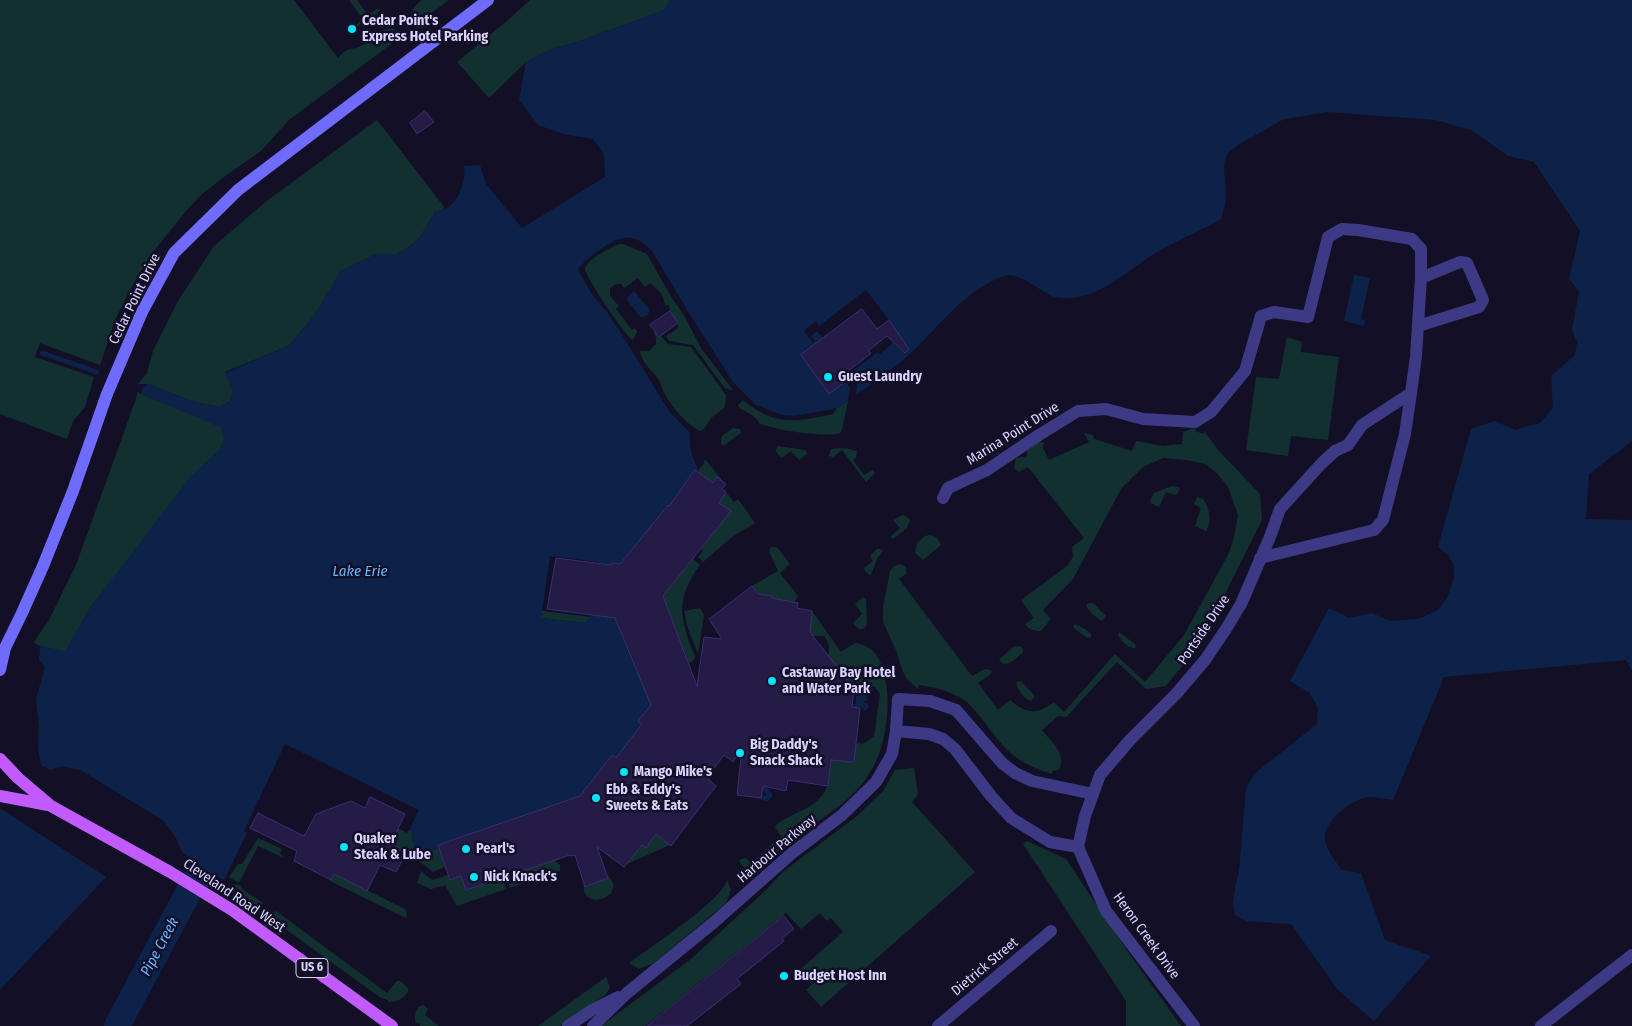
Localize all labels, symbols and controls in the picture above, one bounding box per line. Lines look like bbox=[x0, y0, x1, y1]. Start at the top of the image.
place label: Cedar Point's Express Hotel Parking bbox=[362, 13, 488, 46]
marker: Cedar Point's Express Hotel Parking bbox=[346, 23, 358, 35]
street label: Cedar Point Drive bbox=[106, 251, 164, 347]
place label: Guest Laundry bbox=[838, 369, 922, 385]
marker: Guest Laundry bbox=[822, 371, 834, 383]
street label: Marina Point Drive bbox=[964, 399, 1062, 469]
water label: Lake Erie bbox=[332, 563, 388, 581]
street label: Portside Drive bbox=[1175, 592, 1233, 668]
place label: Castaway Bay Hotel and Water Park bbox=[782, 665, 895, 698]
marker: Castaway Bay Hotel and Water Park bbox=[766, 675, 778, 687]
place label: Big Daddy's Snack Shack bbox=[750, 737, 822, 770]
marker: Big Daddy's Snack Shack bbox=[734, 747, 746, 759]
place label: Mango Mike's bbox=[634, 764, 712, 780]
marker: Mango Mike's bbox=[618, 766, 630, 778]
place label: Ebb & Eddy's Sweets & Eats bbox=[606, 782, 688, 814]
marker: Ebb & Eddy's Sweets & Eats bbox=[590, 792, 602, 804]
street label: Harbour Parkway bbox=[734, 811, 820, 887]
place label: Quaker Steak & Lube bbox=[354, 831, 431, 864]
marker: Quaker Steak & Lube bbox=[338, 841, 350, 853]
place label: Pearl's bbox=[476, 841, 515, 857]
marker: Pearl's bbox=[460, 843, 472, 855]
street label: Cleveland Road West bbox=[180, 856, 288, 936]
place label: Nick Knack's bbox=[484, 869, 557, 885]
marker: Nick Knack's bbox=[468, 871, 480, 883]
street label: Heron Creek Drive bbox=[1109, 890, 1183, 982]
water label: Pipe Creek bbox=[137, 915, 183, 979]
street label: Dietrick Street bbox=[948, 934, 1022, 1000]
road number: US 6 bbox=[296, 958, 328, 978]
place label: Budget Host Inn bbox=[794, 968, 887, 984]
marker: Budget Host Inn bbox=[778, 970, 790, 982]

